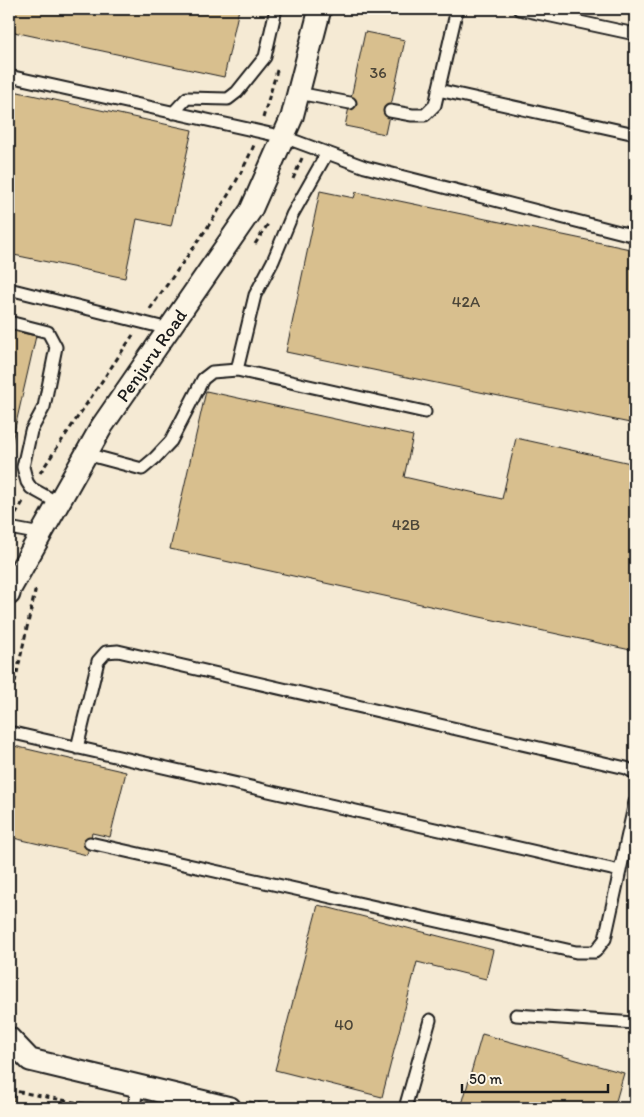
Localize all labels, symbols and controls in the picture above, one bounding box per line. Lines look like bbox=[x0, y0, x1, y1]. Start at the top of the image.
house number: 36 bbox=[369, 63, 387, 82]
house number: 42A bbox=[452, 292, 480, 311]
street label: Penjuru Road bbox=[111, 304, 192, 406]
house number: 42B bbox=[392, 515, 420, 534]
house number: 40 bbox=[334, 1015, 354, 1034]
scale bar bbox=[462, 1062, 608, 1094]
text: 50 m bbox=[469, 1070, 502, 1088]

